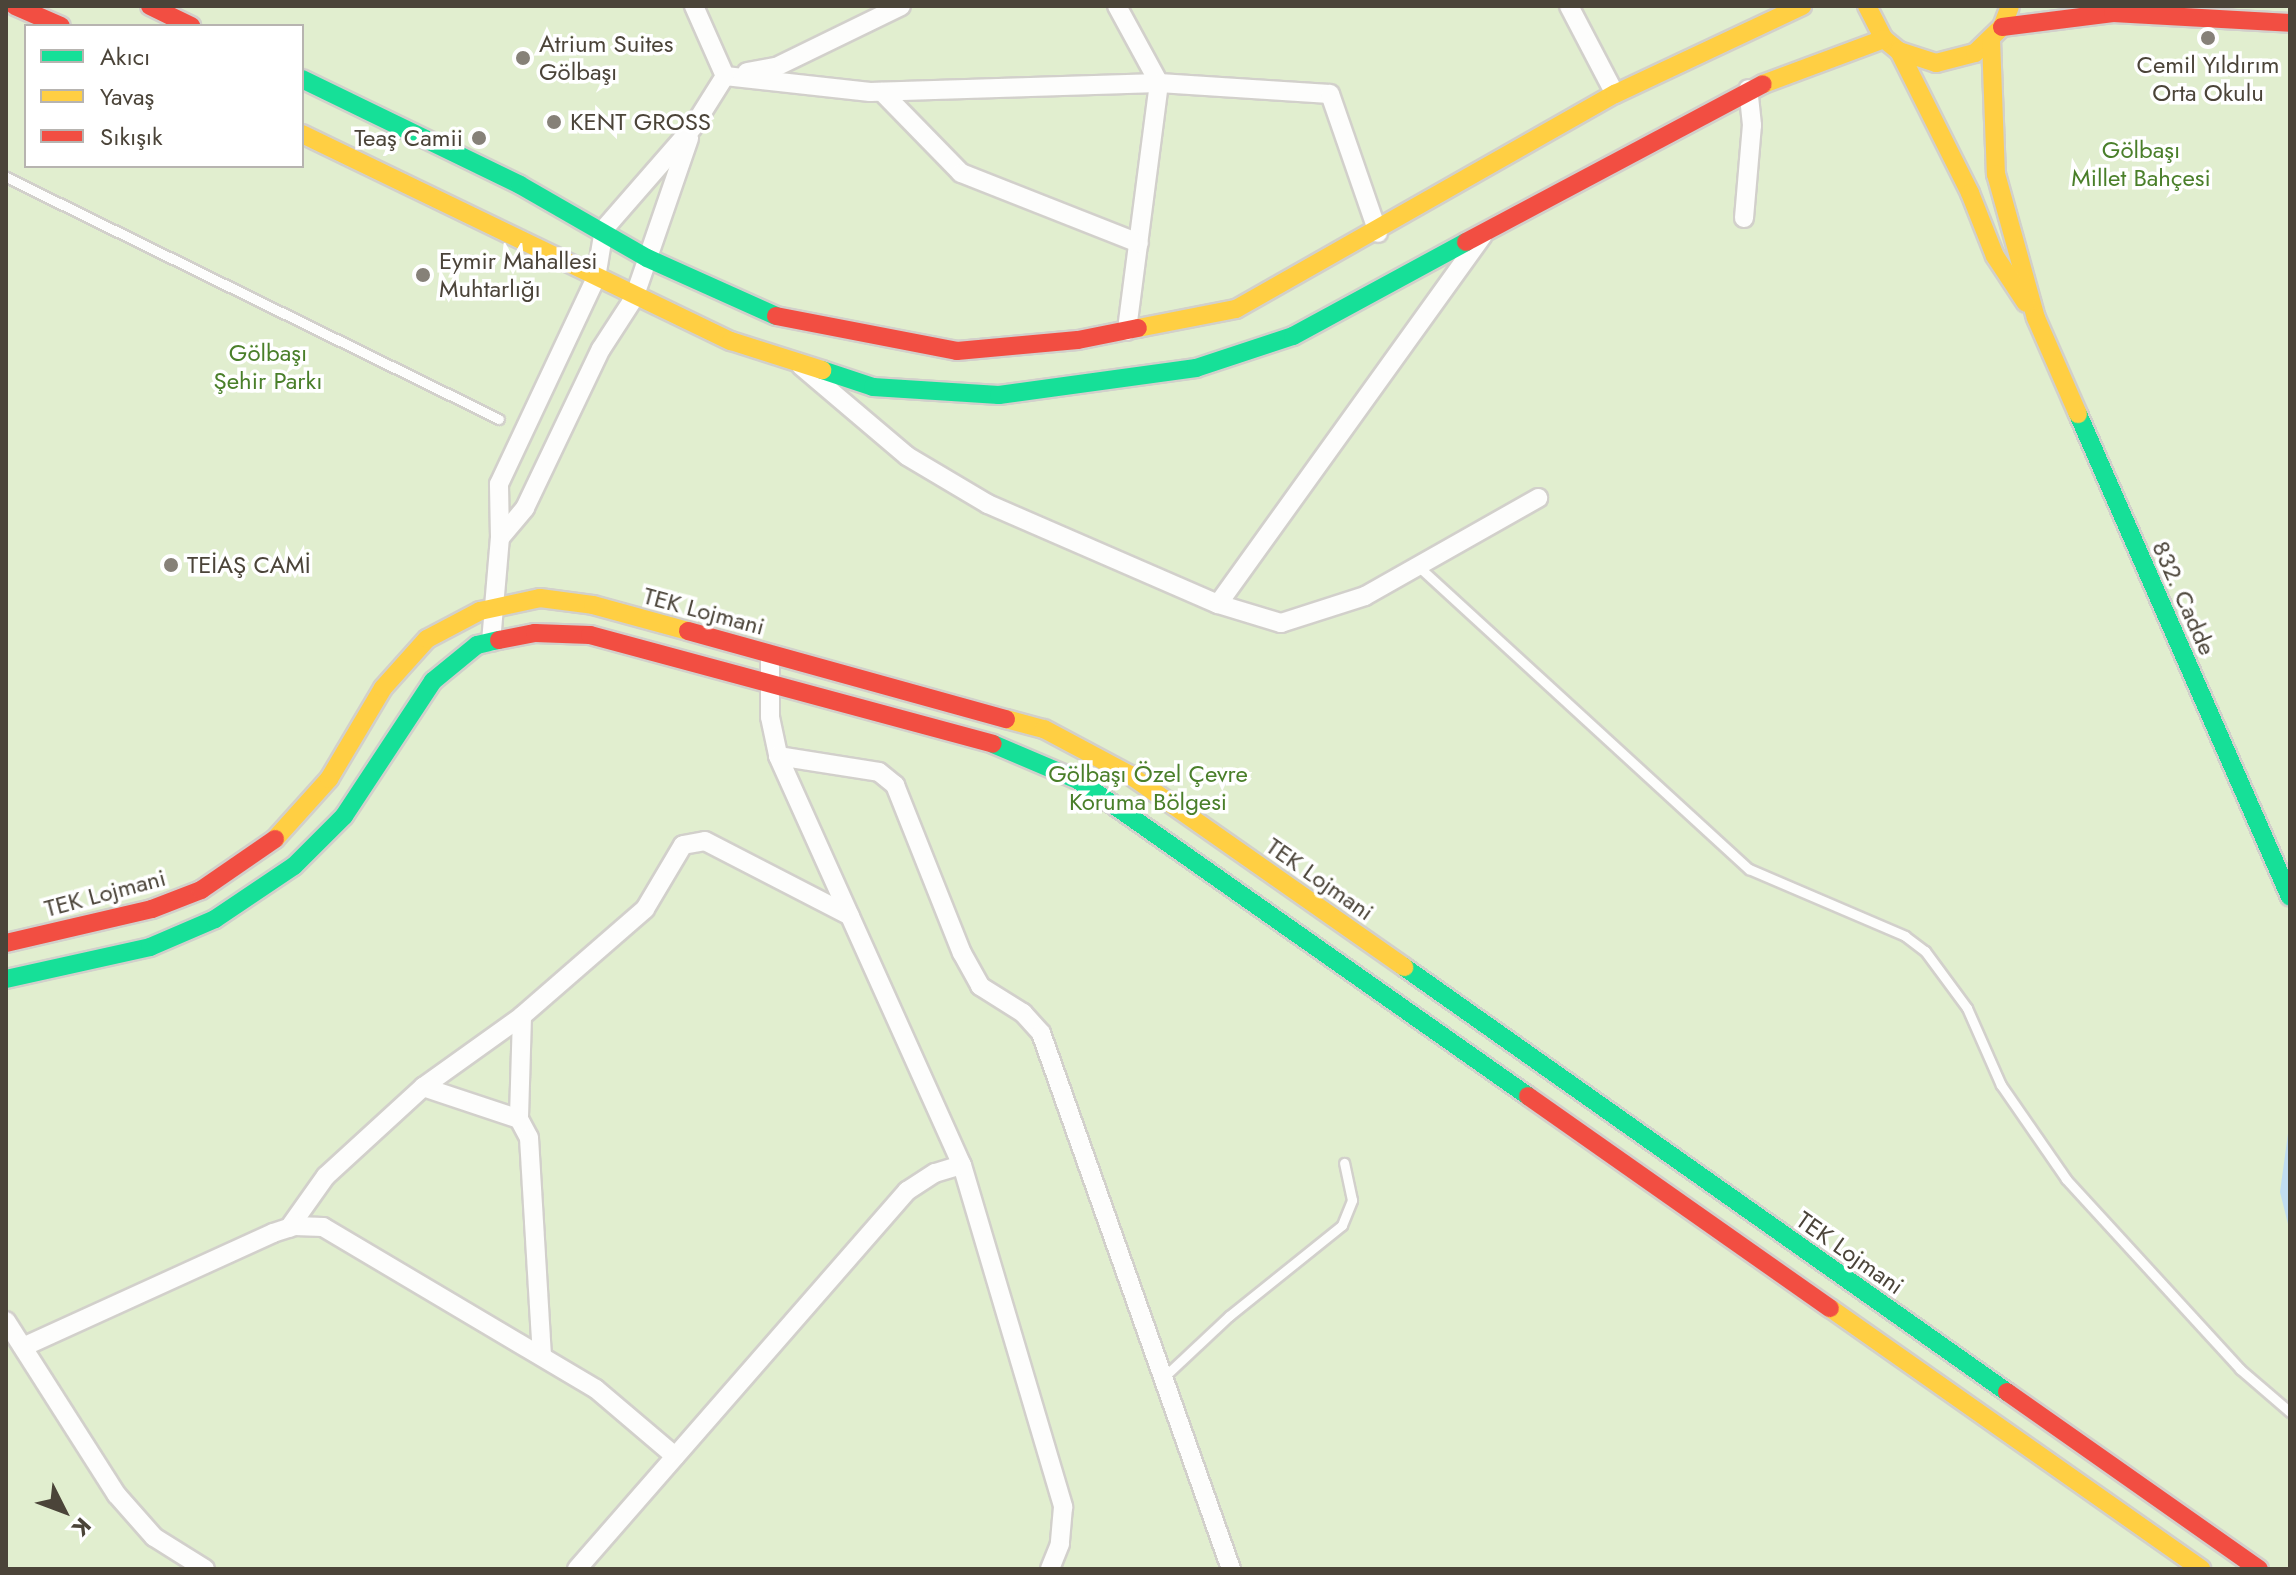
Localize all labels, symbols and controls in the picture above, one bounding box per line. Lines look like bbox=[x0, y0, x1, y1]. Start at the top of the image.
legend bbox=[24, 24, 304, 168]
marker: Cemil Yıldırım Orta Okulu bbox=[2199, 29, 2217, 47]
place label: Atrium Suites Gölbaşı bbox=[539, 30, 673, 86]
text: Akıcı bbox=[100, 39, 150, 74]
marker: Atrium Suites Gölbaşı bbox=[514, 49, 532, 67]
place label: Cemil Yıldırım Orta Okulu bbox=[2137, 51, 2279, 107]
text: Yavaş bbox=[100, 79, 154, 114]
place label: KENT GROSS bbox=[570, 108, 711, 136]
marker: KENT GROSS bbox=[545, 113, 563, 131]
text: Sıkışık bbox=[100, 119, 163, 154]
place label: Teaş Camii bbox=[354, 124, 463, 152]
marker: Teaş Camii bbox=[470, 129, 488, 147]
park label: Gölbaşı Millet Bahçesi bbox=[2071, 136, 2211, 192]
place label: Eymir Mahallesi Muhtarlığı bbox=[439, 247, 598, 303]
marker: Eymir Mahallesi Muhtarlığı bbox=[414, 266, 432, 284]
park label: Gölbaşı Şehir Parkı bbox=[214, 339, 322, 395]
street label: 832. Cadde bbox=[2146, 536, 2222, 660]
place label: TEİAŞ CAMİ bbox=[187, 551, 311, 579]
marker: TEİAŞ CAMİ bbox=[162, 556, 180, 574]
street label: TEK Lojmani bbox=[640, 581, 768, 641]
park label: Gölbaşı Özel Çevre Koruma Bölgesi bbox=[1048, 760, 1248, 816]
street label: TEK Lojmani bbox=[1261, 832, 1379, 926]
street label: TEK Lojmani bbox=[41, 863, 169, 923]
street label: TEK Lojmani bbox=[1791, 1206, 1909, 1300]
north arrow bbox=[24, 1471, 104, 1551]
text: K bbox=[65, 1511, 99, 1543]

